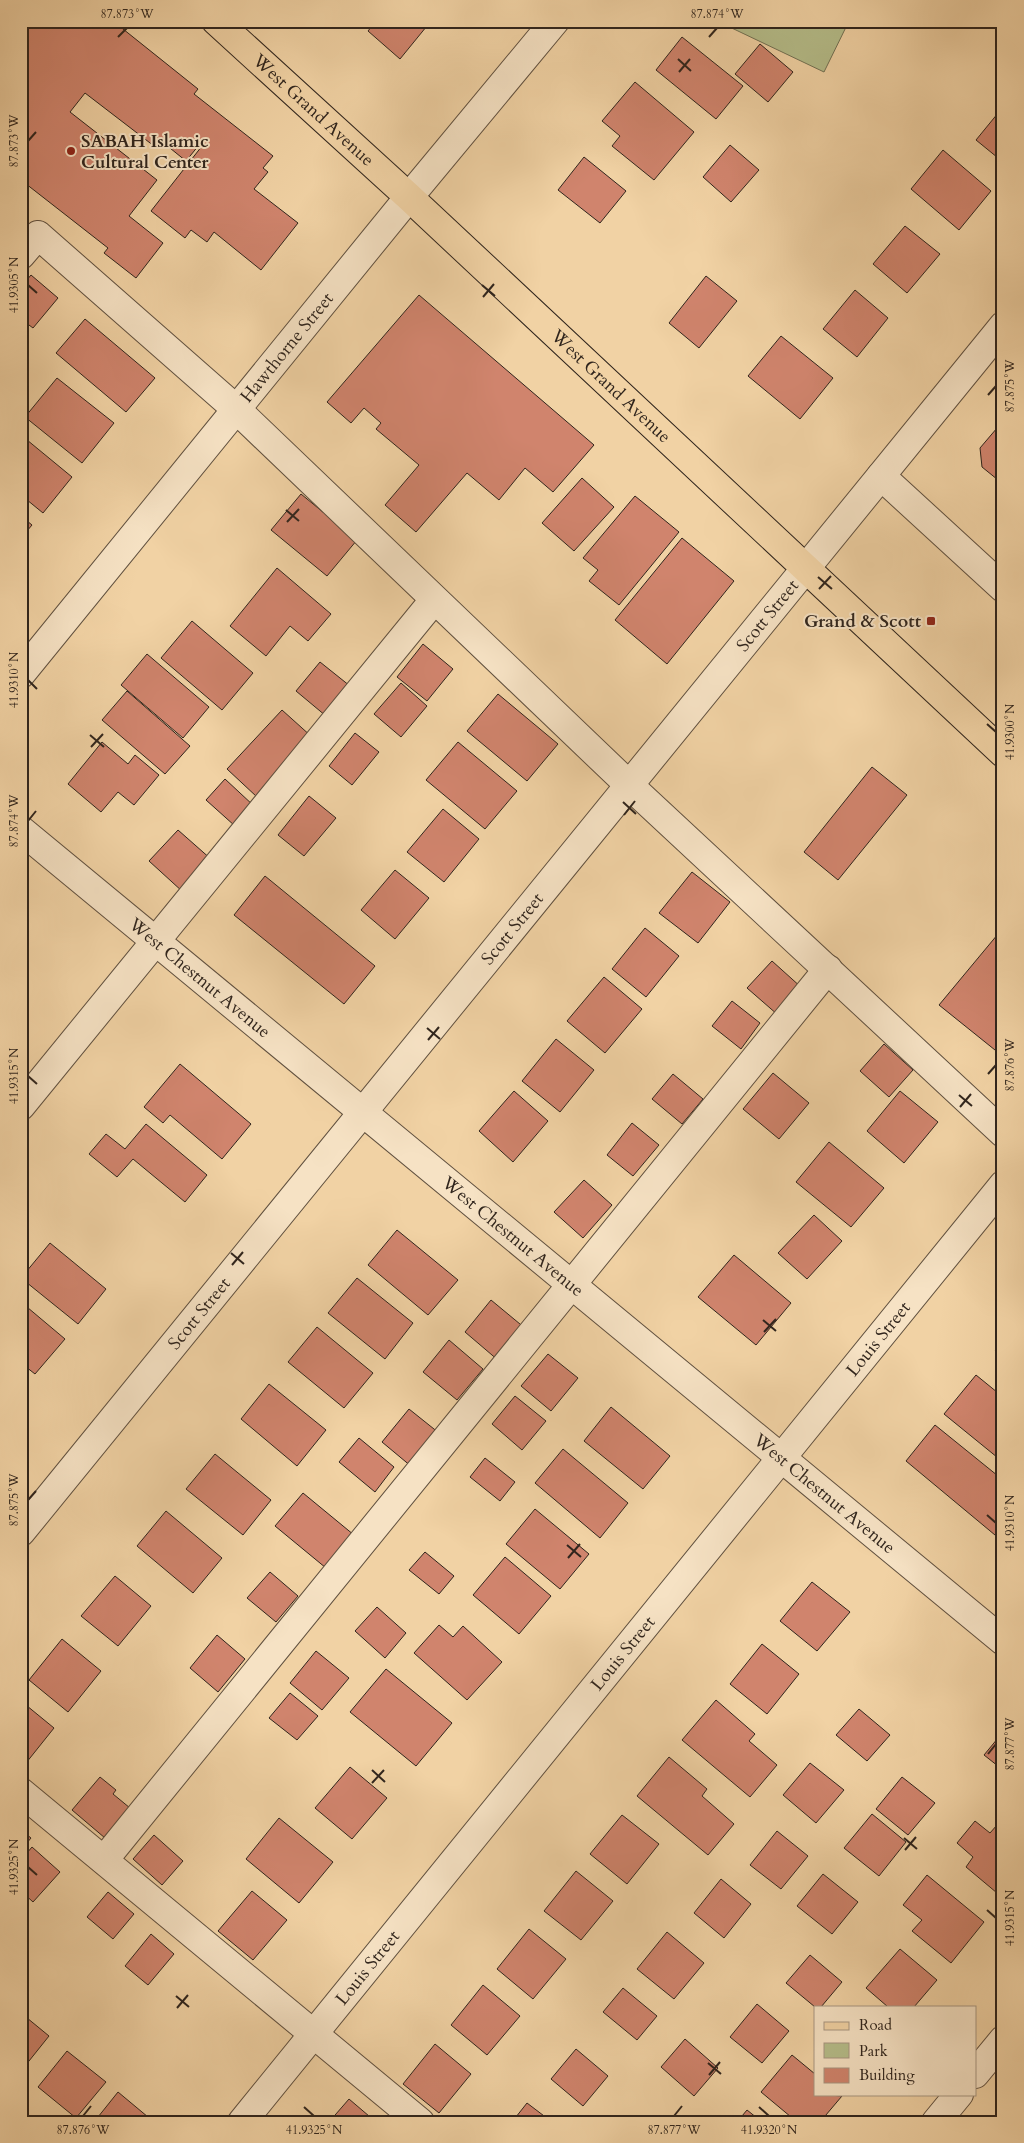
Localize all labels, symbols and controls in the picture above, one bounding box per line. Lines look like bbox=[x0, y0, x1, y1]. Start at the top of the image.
text: 87.873°W bbox=[100, 6, 154, 22]
text: 87.874°W bbox=[690, 6, 744, 22]
street label: West Grand Avenue bbox=[247, 47, 380, 172]
text: 87.873°W bbox=[6, 114, 22, 168]
place label: SABAH Islamic Cultural Center bbox=[81, 129, 209, 175]
marker: SABAH Islamic Cultural Center bbox=[65, 145, 77, 157]
text: 41.9305°N bbox=[6, 256, 22, 313]
street label: Hawthorne Street bbox=[234, 287, 339, 408]
street label: West Grand Avenue bbox=[545, 323, 677, 449]
text: 87.875°W bbox=[1002, 359, 1018, 413]
street label: Scott Street bbox=[730, 574, 805, 657]
place label: Grand & Scott bbox=[804, 609, 922, 634]
marker: Grand & Scott bbox=[925, 615, 937, 627]
text: 41.9310°N bbox=[6, 651, 22, 708]
text: 41.9300°N bbox=[1002, 703, 1018, 760]
text: 87.874°W bbox=[6, 794, 22, 848]
street label: Scott Street bbox=[475, 887, 549, 970]
street label: West Chestnut Avenue bbox=[123, 911, 276, 1044]
text: 87.876°W bbox=[1002, 1038, 1018, 1092]
text: 41.9315°N bbox=[6, 1047, 22, 1104]
street label: West Chestnut Avenue bbox=[436, 1170, 589, 1302]
street label: Scott Street bbox=[162, 1272, 236, 1355]
street label: Louis Street bbox=[840, 1296, 916, 1382]
street label: West Chestnut Avenue bbox=[747, 1427, 901, 1560]
text: 87.875°W bbox=[6, 1473, 22, 1527]
text: 41.9310°N bbox=[1002, 1494, 1018, 1551]
street label: Louis Street bbox=[585, 1610, 661, 1696]
text: 87.877°W bbox=[1002, 1717, 1018, 1771]
text: 41.9325°N bbox=[6, 1838, 22, 1895]
text: 41.9315°N bbox=[1002, 1889, 1018, 1946]
street label: Louis Street bbox=[329, 1925, 406, 2010]
legend bbox=[814, 2006, 976, 2096]
text: Road bbox=[859, 2015, 892, 2035]
text: Park bbox=[859, 2041, 888, 2061]
text: Building bbox=[859, 2065, 915, 2085]
text: 87.876°W bbox=[56, 2122, 110, 2138]
text: 41.9325°N bbox=[286, 2122, 343, 2138]
text: 87.877°W bbox=[647, 2122, 701, 2138]
text: 41.9320°N bbox=[741, 2122, 798, 2138]

